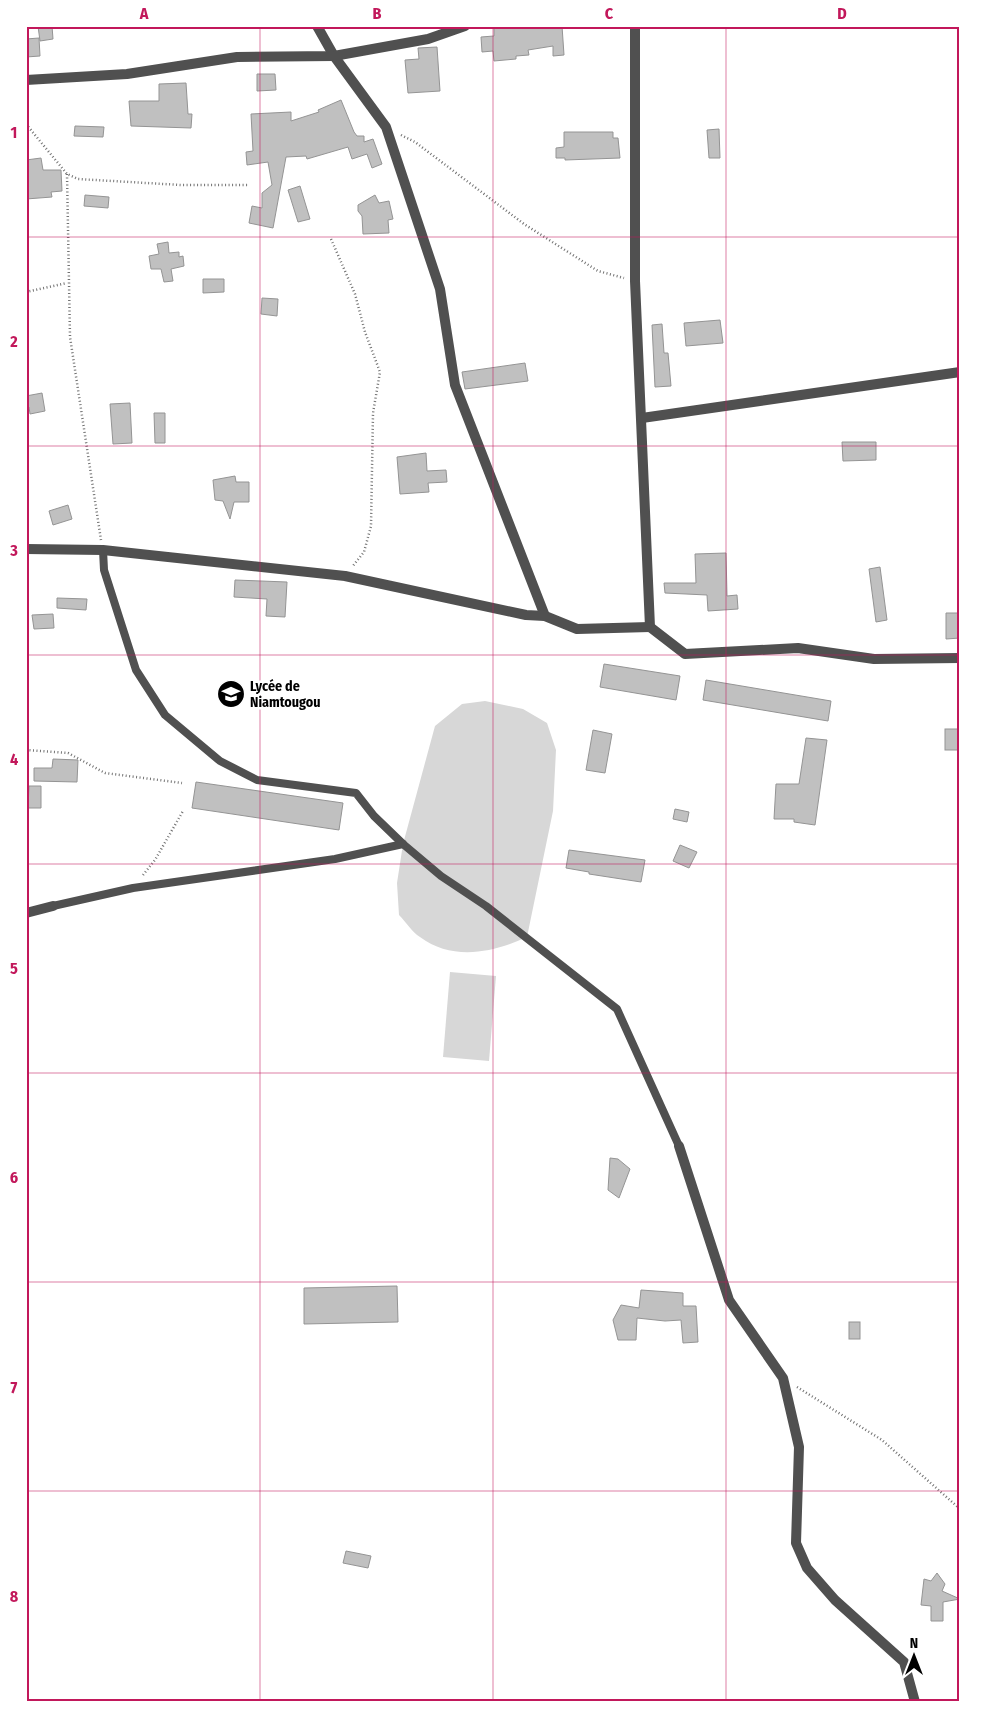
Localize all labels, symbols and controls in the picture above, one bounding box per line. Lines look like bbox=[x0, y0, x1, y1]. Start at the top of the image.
text: A bbox=[139, 4, 149, 23]
text: B bbox=[373, 4, 382, 23]
text: C bbox=[605, 4, 614, 23]
text: D bbox=[837, 4, 847, 23]
text: 1 bbox=[11, 123, 17, 142]
text: 2 bbox=[9, 332, 18, 351]
text: 3 bbox=[9, 541, 18, 560]
place label: Lycée de Niamtougou bbox=[250, 678, 320, 711]
school or university icon: Lycée de Niamtougou bbox=[216, 679, 246, 709]
text: 4 bbox=[10, 750, 18, 769]
text: 5 bbox=[10, 959, 18, 978]
text: 6 bbox=[10, 1168, 18, 1187]
text: 7 bbox=[11, 1378, 18, 1397]
text: 8 bbox=[10, 1587, 19, 1606]
north arrow bbox=[888, 1630, 938, 1680]
text: N bbox=[910, 1635, 918, 1652]

